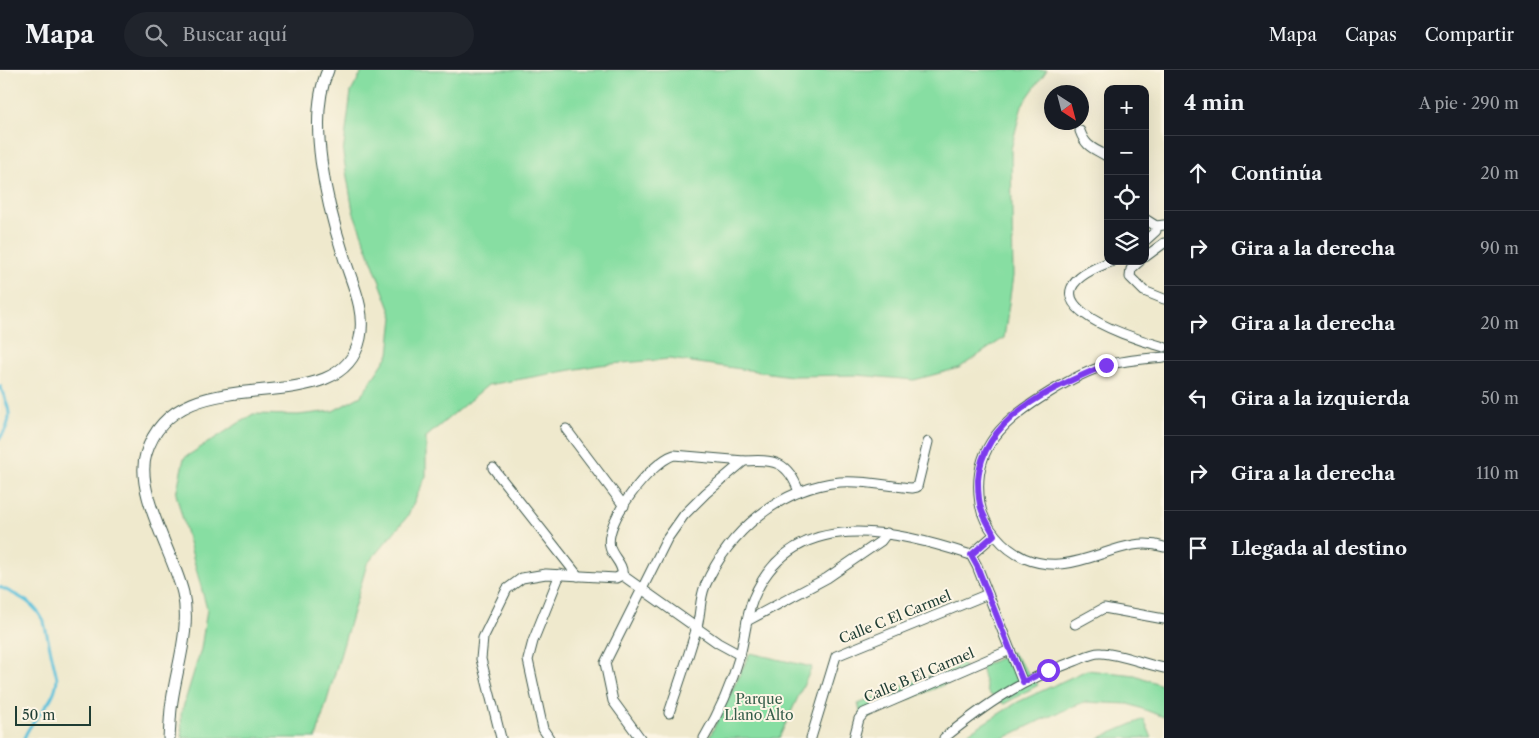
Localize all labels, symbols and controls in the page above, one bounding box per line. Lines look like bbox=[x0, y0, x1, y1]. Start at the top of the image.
search box bbox=[124, 12, 474, 57]
text: Mapa bbox=[25, 20, 94, 49]
icon: search bbox=[142, 21, 170, 49]
text: Buscar aquí bbox=[182, 23, 287, 46]
text: Mapa bbox=[1269, 24, 1317, 46]
text: Capas bbox=[1345, 24, 1397, 46]
text: Compartir bbox=[1425, 24, 1514, 46]
north arrow bbox=[1044, 85, 1089, 130]
map controls bbox=[1104, 85, 1149, 265]
button: + bbox=[1104, 85, 1149, 130]
text: 4 min bbox=[1184, 90, 1245, 115]
text: A pie · 290 m bbox=[1419, 93, 1519, 113]
button: − bbox=[1104, 130, 1149, 175]
icon: ahead bbox=[1184, 159, 1212, 187]
text: Continúa bbox=[1231, 162, 1322, 185]
text: 20 m bbox=[1480, 163, 1519, 183]
button: locate bbox=[1104, 175, 1149, 220]
button: layers bbox=[1104, 220, 1149, 265]
icon: right bbox=[1184, 234, 1212, 262]
text: Gira a la derecha bbox=[1231, 237, 1395, 260]
text: 90 m bbox=[1480, 238, 1519, 258]
icon: right bbox=[1184, 309, 1212, 337]
text: Gira a la derecha bbox=[1231, 312, 1395, 335]
text: 20 m bbox=[1480, 313, 1519, 333]
route end bbox=[1095, 354, 1118, 377]
icon: left bbox=[1184, 384, 1212, 412]
text: Gira a la izquierda bbox=[1231, 387, 1410, 410]
text: 50 m bbox=[1481, 388, 1519, 408]
icon: right bbox=[1184, 459, 1212, 487]
text: Gira a la derecha bbox=[1231, 462, 1395, 485]
text: 110 m bbox=[1476, 463, 1519, 483]
icon: arrive bbox=[1184, 534, 1212, 562]
text: Llegada al destino bbox=[1231, 537, 1407, 560]
street label: Calle C El Carmel bbox=[836, 586, 954, 648]
street label: Calle B El Carmel bbox=[861, 644, 977, 706]
route start bbox=[1037, 659, 1060, 682]
park label: Parque Llano Alto bbox=[724, 690, 794, 724]
scale bar bbox=[15, 703, 91, 726]
text: 50 m bbox=[22, 706, 55, 724]

